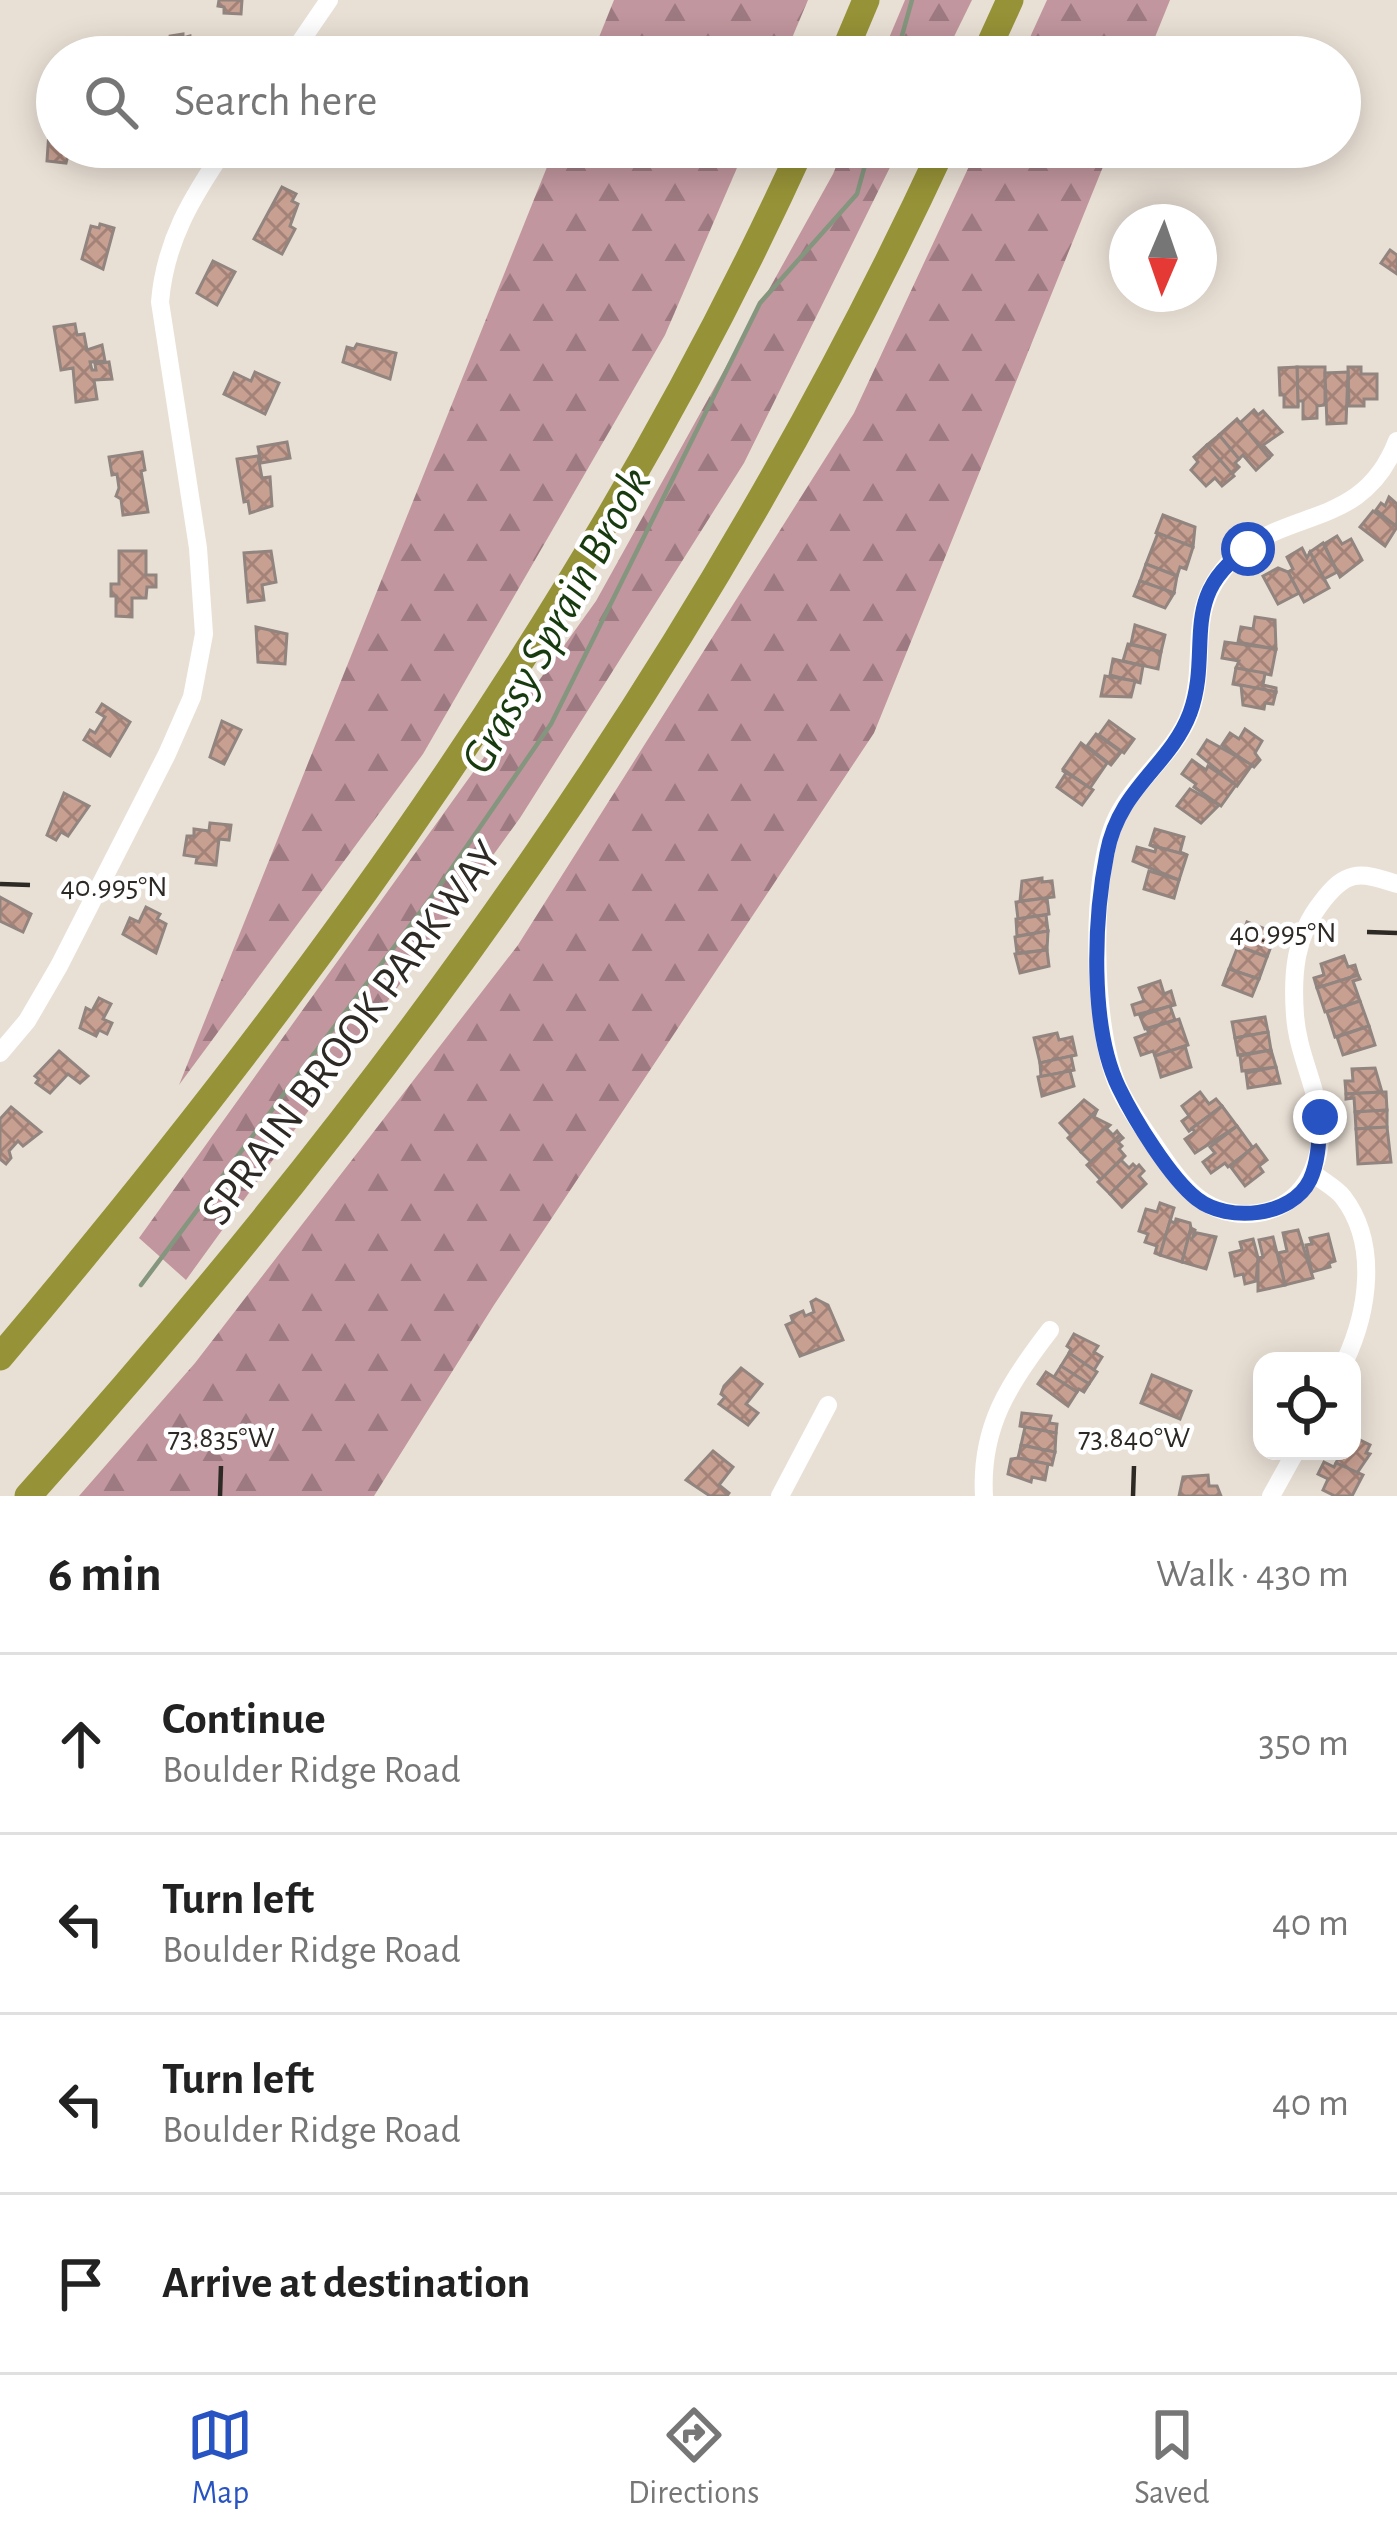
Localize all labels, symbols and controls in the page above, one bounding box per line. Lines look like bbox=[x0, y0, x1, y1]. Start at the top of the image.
search box bbox=[36, 36, 1361, 168]
icon: search bbox=[78, 69, 144, 135]
text: Search here bbox=[174, 79, 377, 124]
north arrow bbox=[1109, 204, 1217, 312]
water label: Grassy Sprain Brook bbox=[453, 460, 661, 782]
route start bbox=[1221, 522, 1275, 576]
street label: SPRAIN BROOK PARKWAY bbox=[193, 833, 511, 1233]
text: 40.995°N bbox=[60, 872, 168, 902]
text: 40.995°N bbox=[1229, 918, 1337, 948]
route end bbox=[1293, 1090, 1347, 1144]
map controls bbox=[1253, 1352, 1361, 1460]
button: locate bbox=[1253, 1352, 1361, 1460]
text: 73.835°W bbox=[168, 1423, 275, 1453]
text: 73.840°W bbox=[1078, 1423, 1190, 1453]
text: 6 min bbox=[48, 1549, 162, 1600]
text: Walk · 430 m bbox=[1156, 1555, 1349, 1594]
text: Continue bbox=[162, 1697, 326, 1742]
icon: ahead bbox=[48, 1711, 114, 1777]
text: 350 m bbox=[1258, 1724, 1349, 1763]
text: Boulder Ridge Road bbox=[162, 1751, 461, 1790]
text: Turn left bbox=[162, 1877, 314, 1922]
icon: left bbox=[48, 1891, 114, 1957]
text: 40 m bbox=[1272, 1904, 1349, 1943]
text: Boulder Ridge Road bbox=[162, 1931, 461, 1970]
text: Turn left bbox=[162, 2057, 314, 2102]
icon: left bbox=[48, 2071, 114, 2137]
text: 40 m bbox=[1272, 2084, 1349, 2123]
text: Boulder Ridge Road bbox=[162, 2111, 461, 2150]
icon: arrive bbox=[48, 2251, 114, 2317]
text: Arrive at destination bbox=[162, 2261, 530, 2306]
tab: Map bbox=[187, 2402, 253, 2514]
tab: Directions bbox=[628, 2402, 759, 2514]
tab: Saved bbox=[1134, 2402, 1210, 2514]

